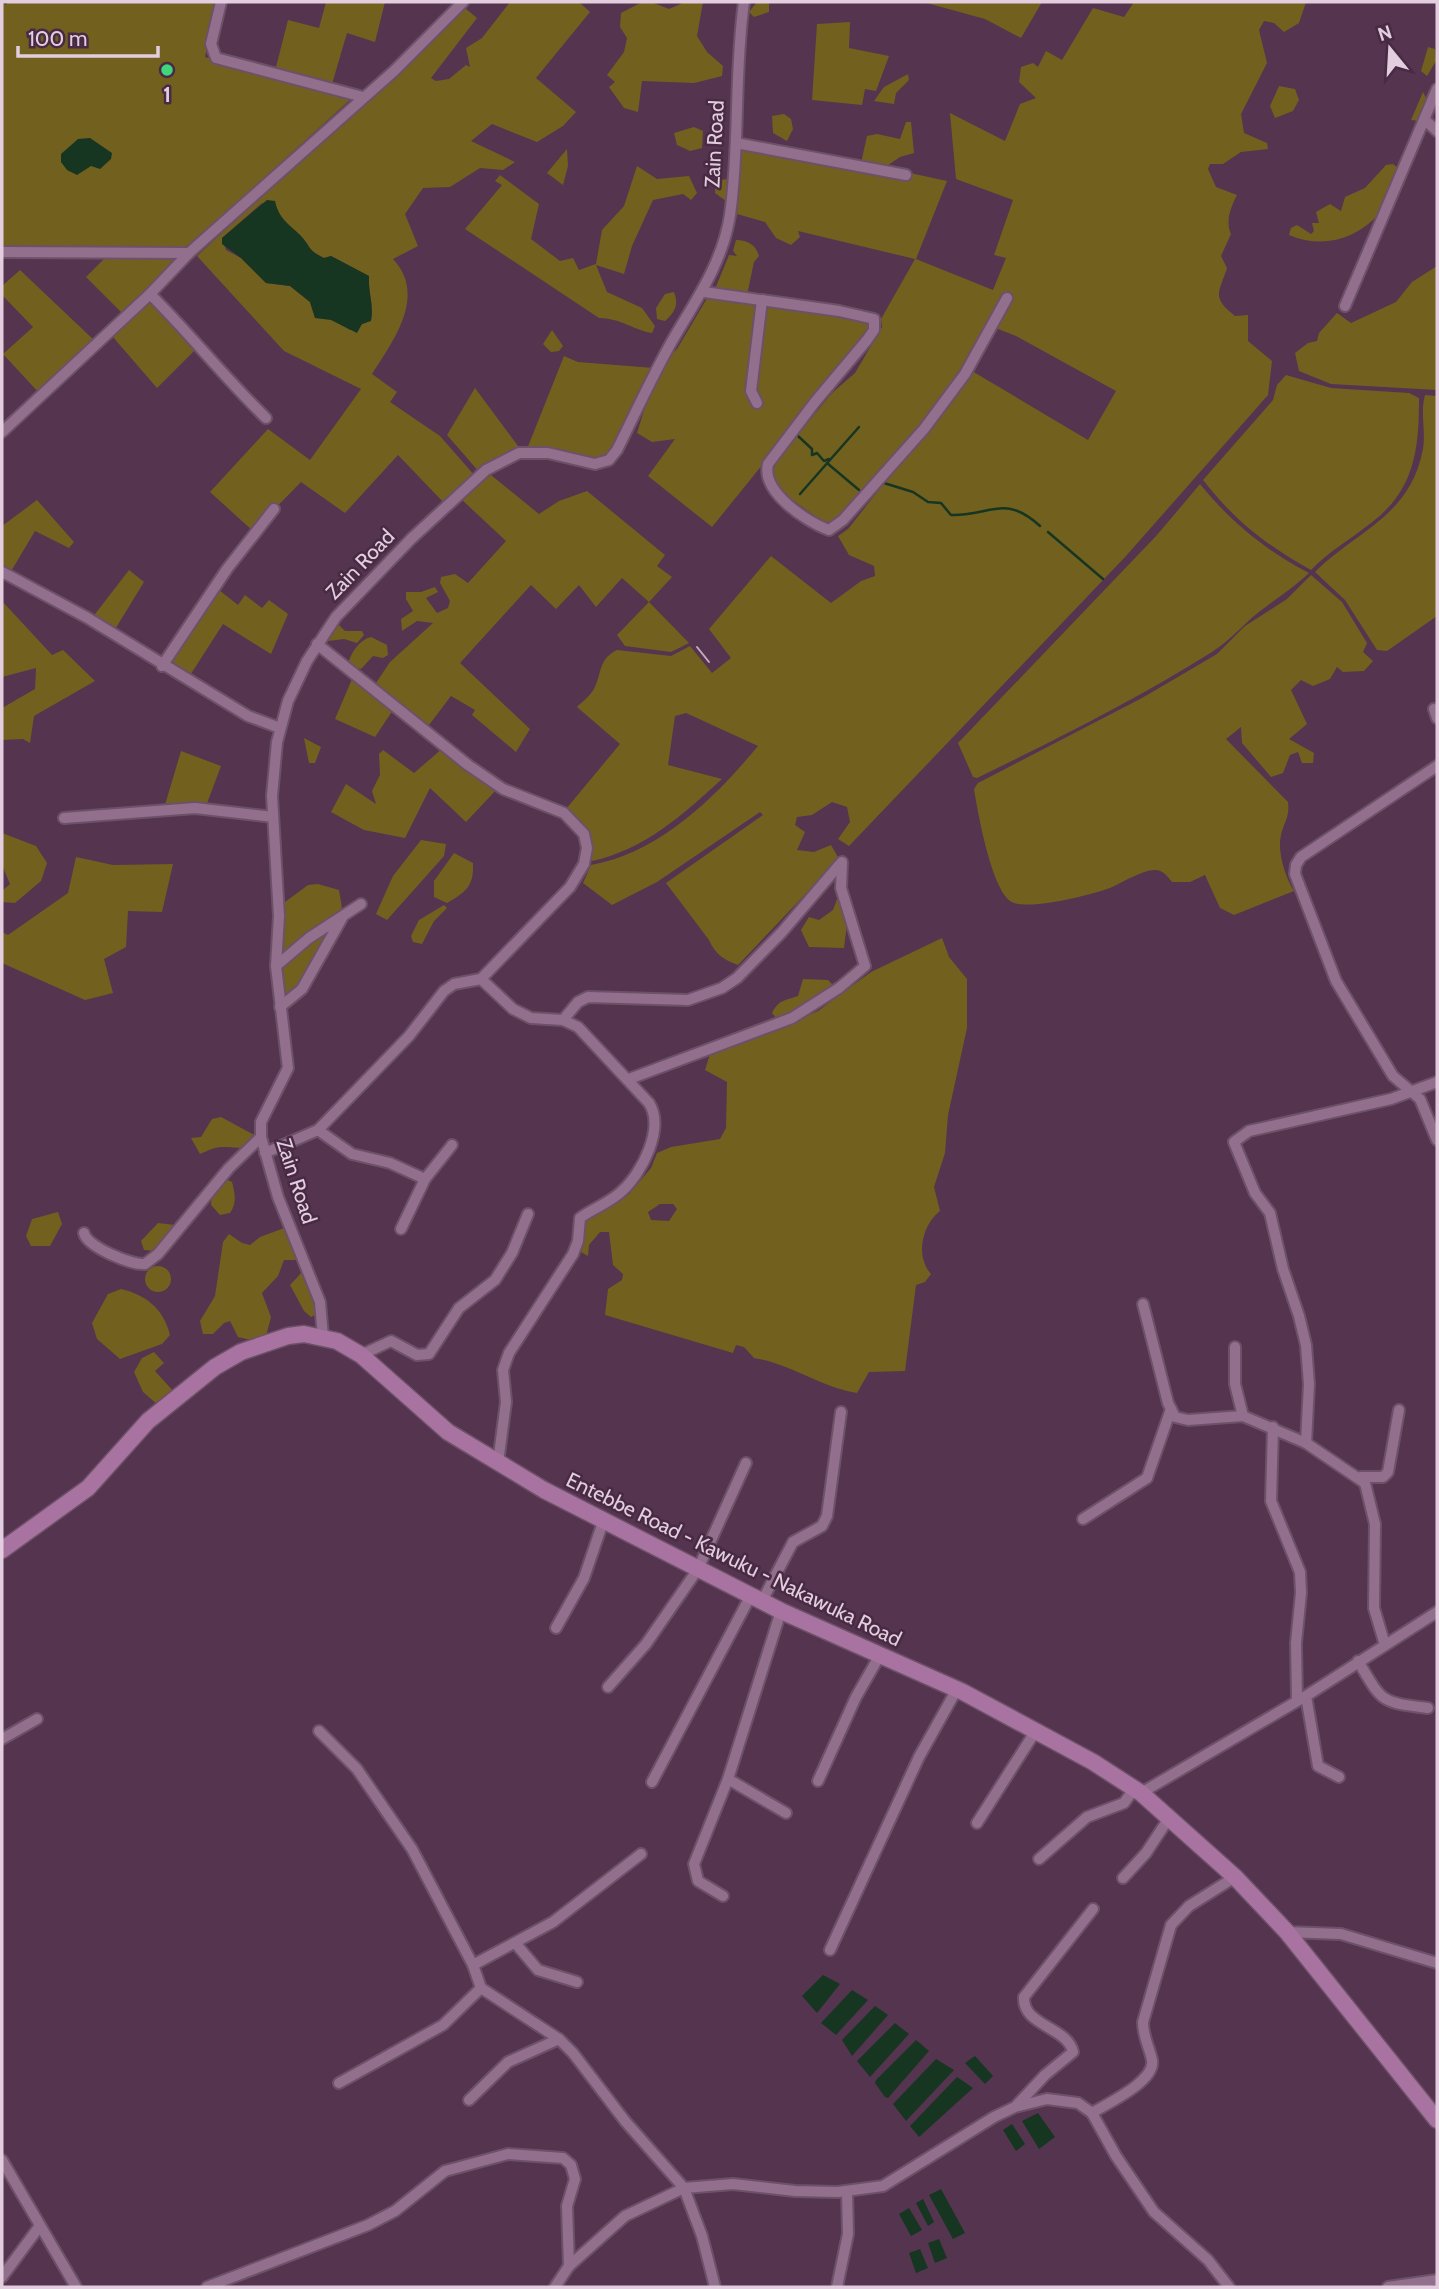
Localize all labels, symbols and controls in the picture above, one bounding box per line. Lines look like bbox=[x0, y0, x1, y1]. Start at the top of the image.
scale bar bbox=[18, 14, 158, 58]
north arrow bbox=[1355, 14, 1425, 84]
text: N bbox=[1375, 20, 1395, 46]
text: 100 m bbox=[28, 26, 87, 51]
marker: 1 bbox=[159, 62, 175, 78]
place label: 1 bbox=[163, 82, 171, 107]
street label: Zain Road bbox=[699, 99, 729, 189]
street label: Zain Road bbox=[320, 524, 400, 604]
street label: Zain Road bbox=[272, 1135, 322, 1227]
street label: Entebbe Road - Kawuku - Nakawuka Road bbox=[562, 1467, 906, 1651]

